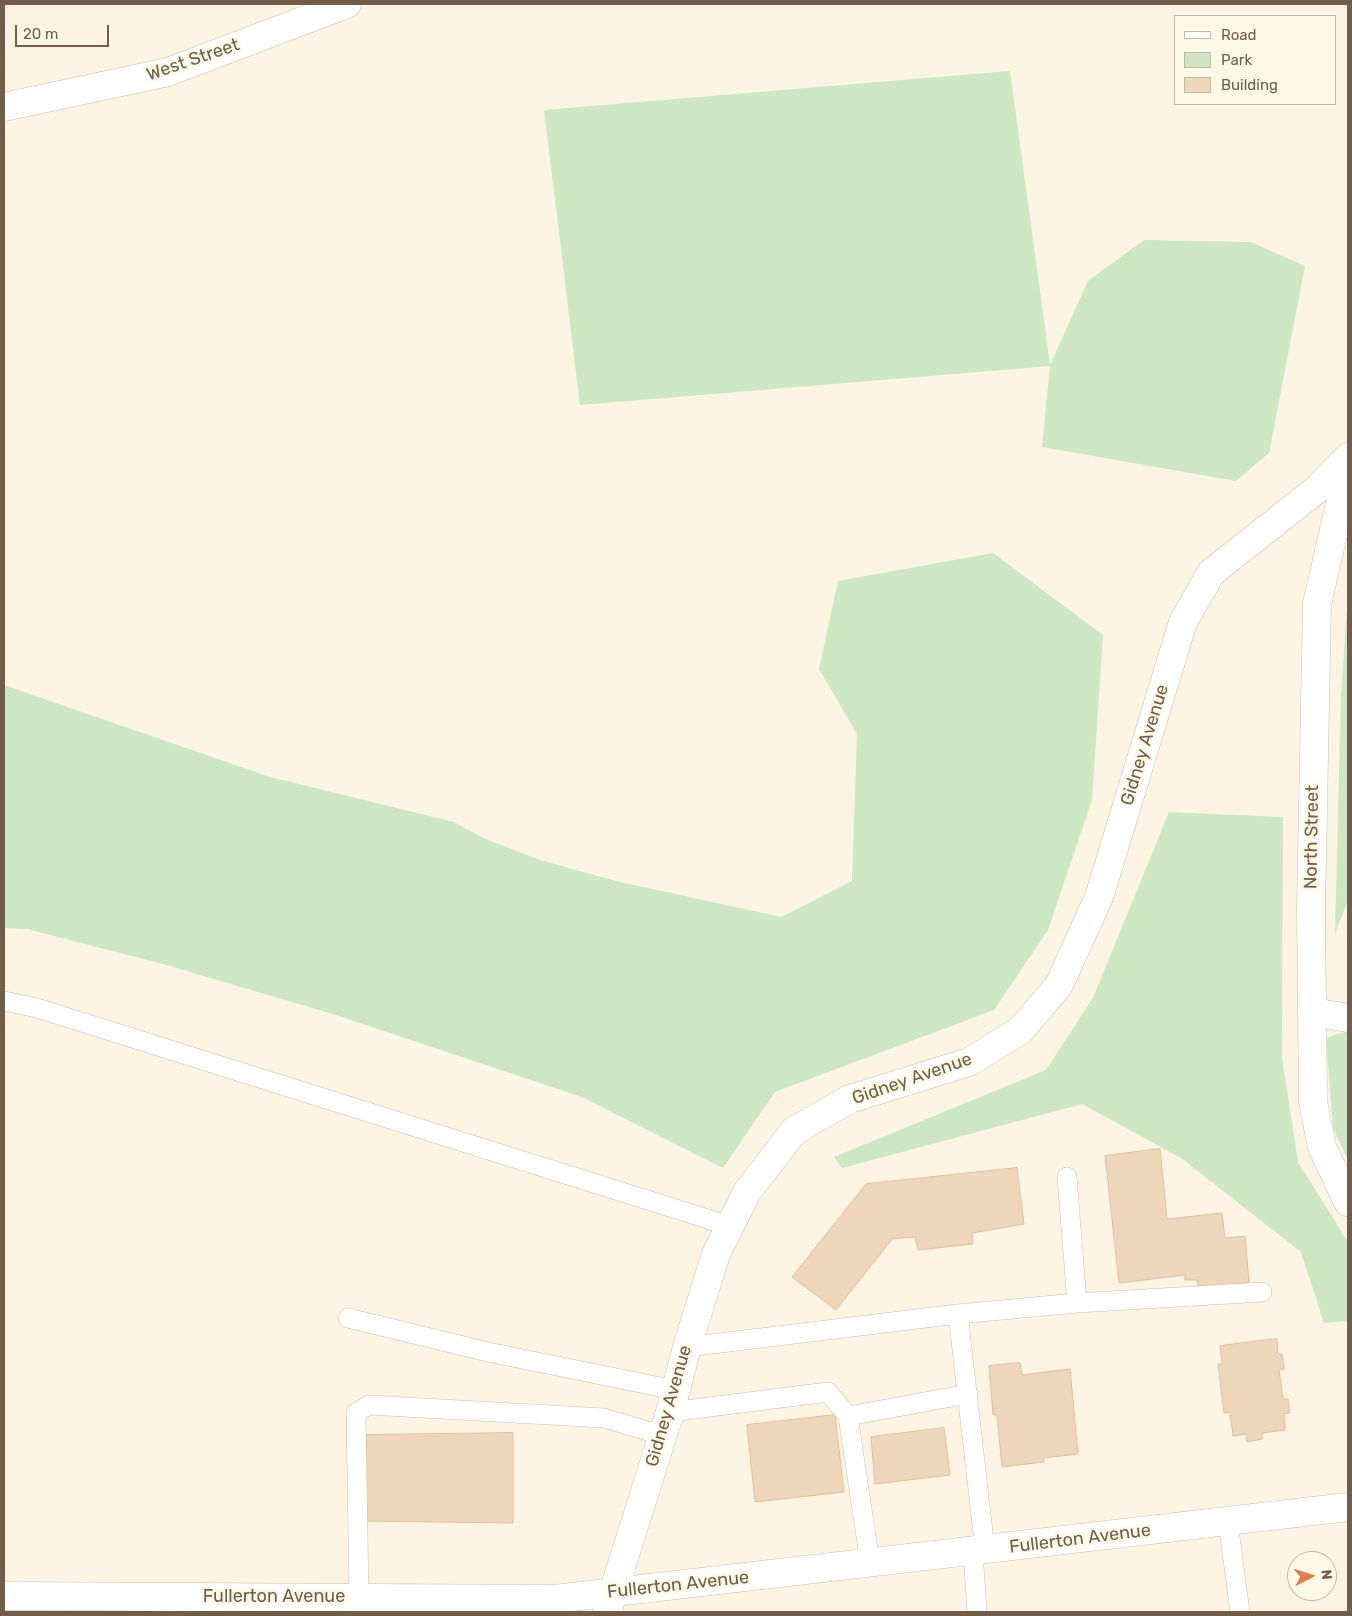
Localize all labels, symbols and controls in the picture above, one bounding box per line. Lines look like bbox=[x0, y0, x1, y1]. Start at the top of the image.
scale bar bbox=[18, 15, 111, 47]
legend bbox=[1174, 15, 1337, 105]
text: 20 m bbox=[23, 25, 58, 43]
text: Road bbox=[1221, 26, 1257, 44]
street label: West Street bbox=[144, 34, 242, 86]
text: Park bbox=[1221, 51, 1252, 69]
text: Building bbox=[1221, 76, 1278, 94]
street label: Gidney Avenue bbox=[1116, 682, 1174, 808]
street label: North Street bbox=[1300, 785, 1324, 889]
street label: Gidney Avenue bbox=[849, 1048, 975, 1110]
street label: Gidney Avenue bbox=[641, 1343, 697, 1469]
street label: Fullerton Avenue bbox=[1008, 1520, 1152, 1558]
north arrow bbox=[1287, 1551, 1337, 1601]
street label: Fullerton Avenue bbox=[606, 1567, 750, 1603]
text: N bbox=[1318, 1569, 1335, 1580]
street label: Fullerton Avenue bbox=[203, 1586, 345, 1608]

